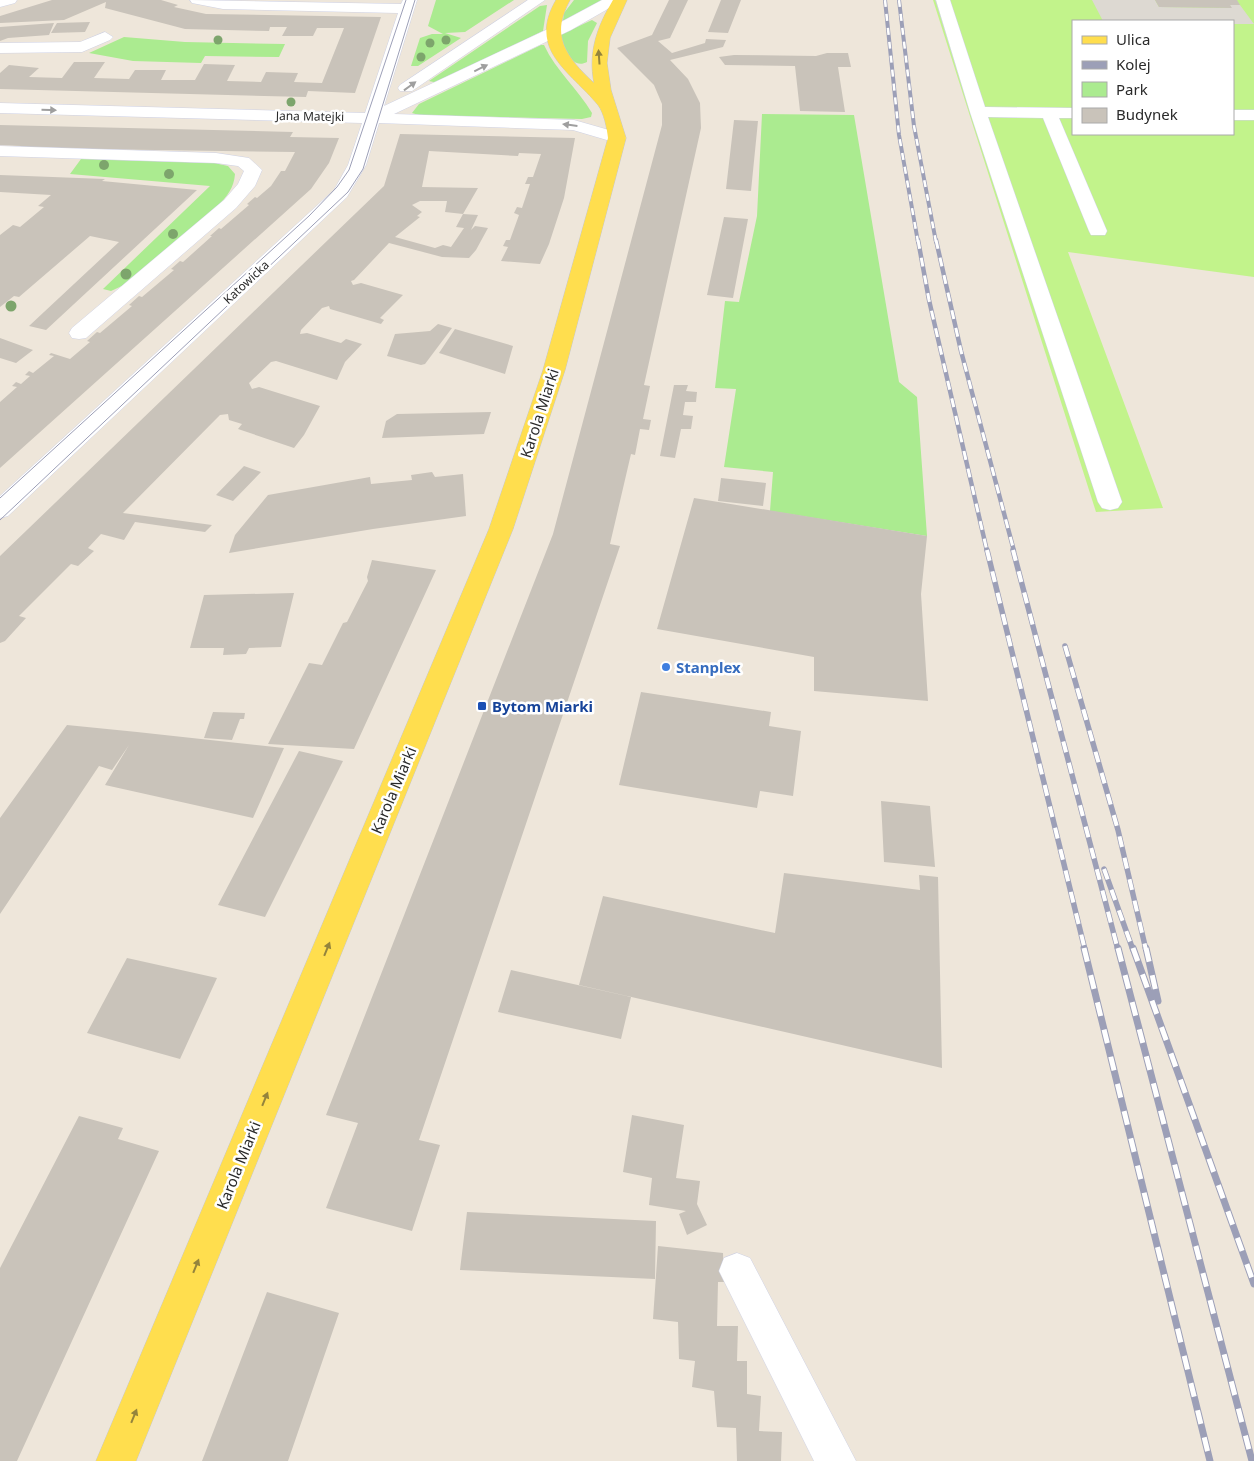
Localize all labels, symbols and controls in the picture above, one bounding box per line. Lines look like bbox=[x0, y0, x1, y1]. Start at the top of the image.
legend bbox=[1072, 20, 1234, 135]
text: Ulica bbox=[1116, 29, 1150, 49]
one-way arrow bbox=[595, 49, 603, 65]
text: Kolej bbox=[1116, 54, 1151, 74]
one-way arrow bbox=[474, 63, 488, 71]
text: Park bbox=[1116, 79, 1148, 99]
one-way arrow bbox=[403, 81, 417, 91]
text: Budynek bbox=[1116, 104, 1178, 124]
one-way arrow bbox=[41, 106, 57, 114]
street label: Jana Matejki bbox=[275, 107, 344, 125]
one-way arrow bbox=[562, 121, 578, 129]
street label: Katowicka bbox=[219, 256, 273, 308]
street label: Karola Miarki bbox=[515, 366, 563, 460]
place label: Stanplex bbox=[676, 657, 741, 677]
marker: Stanplex bbox=[660, 661, 672, 673]
place label: Bytom Miarki bbox=[492, 696, 593, 716]
marker: Bytom Miarki bbox=[476, 700, 488, 712]
street label: Karola Miarki bbox=[366, 743, 420, 837]
one-way arrow bbox=[324, 942, 332, 956]
one-way arrow bbox=[262, 1092, 270, 1106]
street label: Karola Miarki bbox=[211, 1118, 265, 1212]
one-way arrow bbox=[193, 1259, 201, 1273]
one-way arrow bbox=[131, 1409, 139, 1423]

